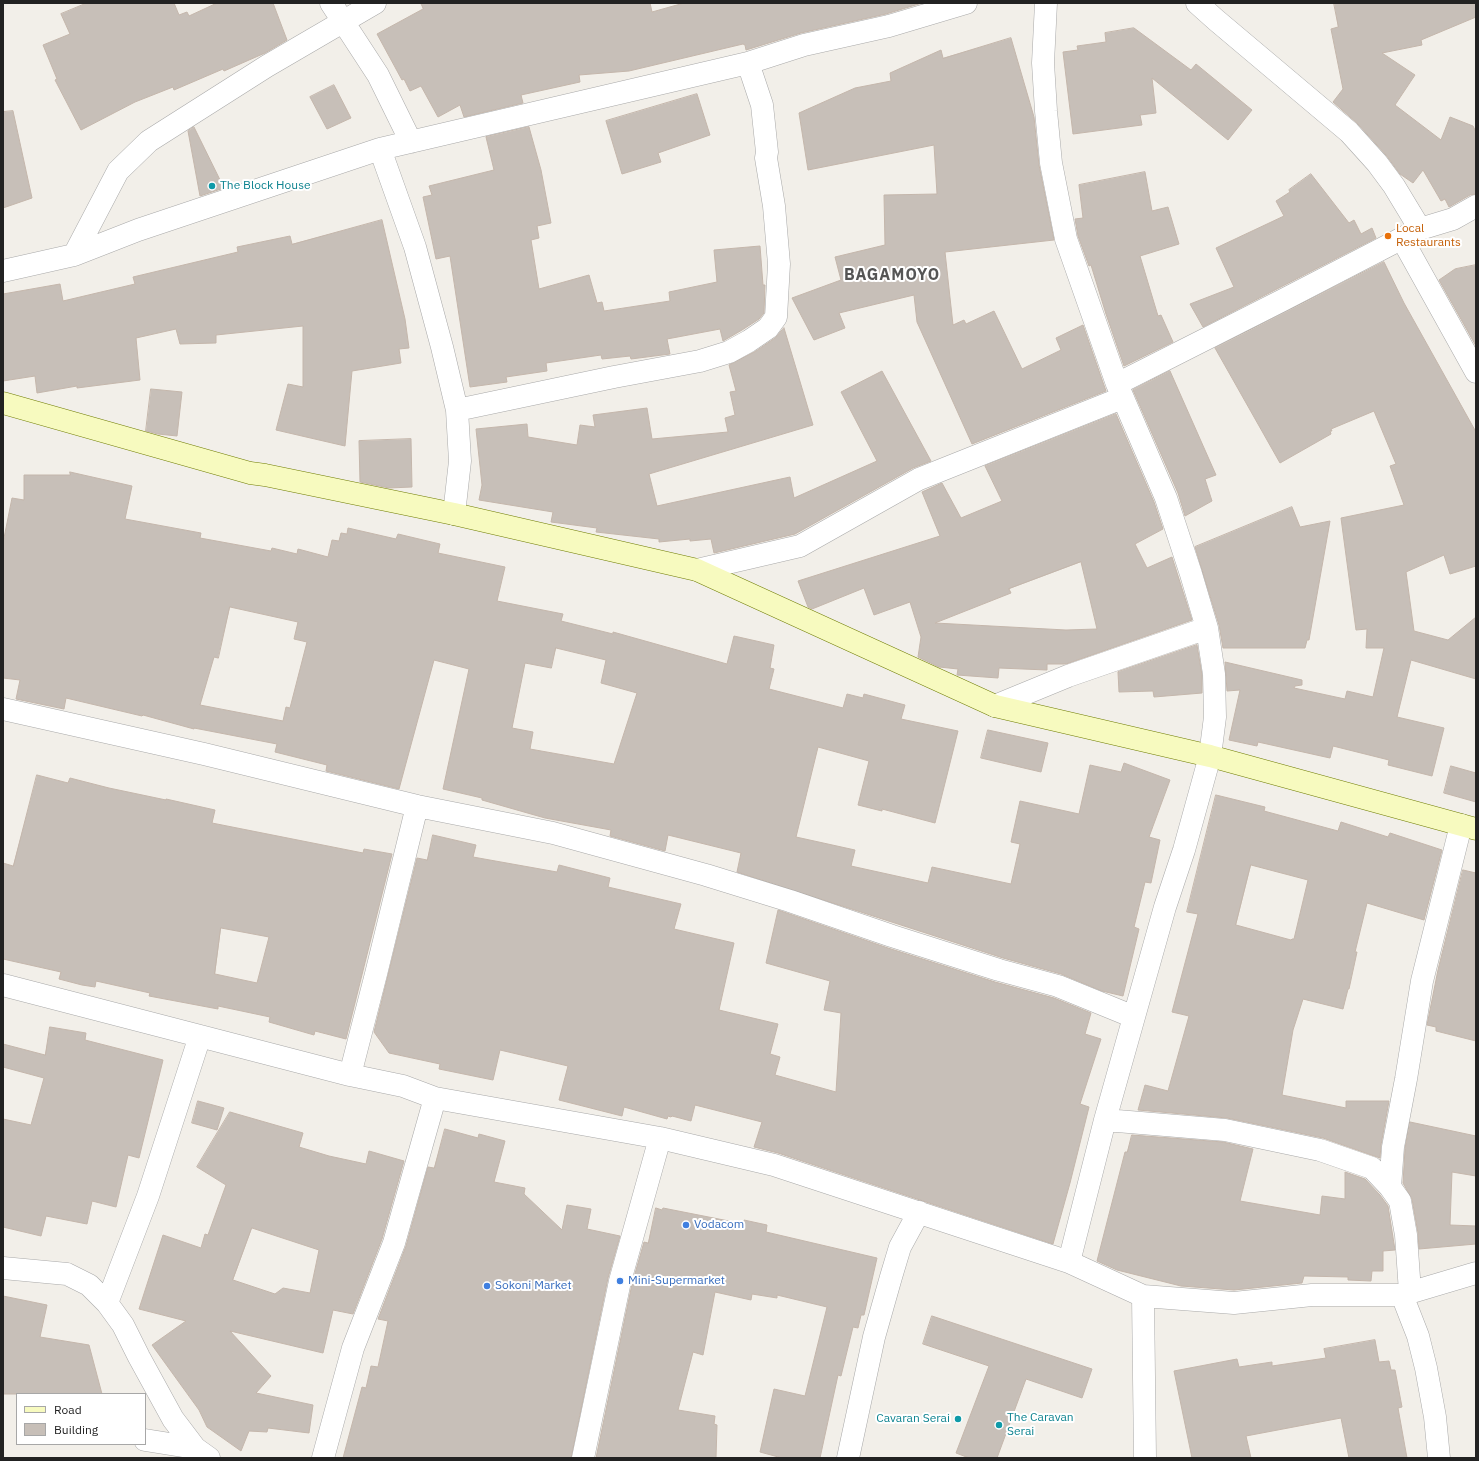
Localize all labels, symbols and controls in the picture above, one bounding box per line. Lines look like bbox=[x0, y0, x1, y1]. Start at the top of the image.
place label: The Block House bbox=[220, 179, 311, 193]
marker: The Block House bbox=[207, 181, 217, 191]
place label: Local Restaurants bbox=[1396, 222, 1461, 250]
marker: Local Restaurants bbox=[1383, 231, 1393, 241]
district label: BAGAMOYO bbox=[844, 265, 940, 285]
place label: Vodacom bbox=[694, 1218, 744, 1232]
marker: Vodacom bbox=[681, 1220, 691, 1230]
place label: Mini-Supermarket bbox=[628, 1274, 725, 1288]
marker: Mini-Supermarket bbox=[615, 1276, 625, 1286]
place label: Sokoni Market bbox=[495, 1279, 572, 1293]
marker: Sokoni Market bbox=[482, 1281, 492, 1291]
legend bbox=[16, 1393, 146, 1445]
text: Road bbox=[54, 1402, 82, 1417]
place label: The Caravan Serai bbox=[1007, 1411, 1074, 1439]
place label: Cavaran Serai bbox=[876, 1412, 950, 1426]
marker: Cavaran Serai bbox=[953, 1414, 963, 1424]
marker: The Caravan Serai bbox=[994, 1420, 1004, 1430]
text: Building bbox=[54, 1422, 98, 1437]

